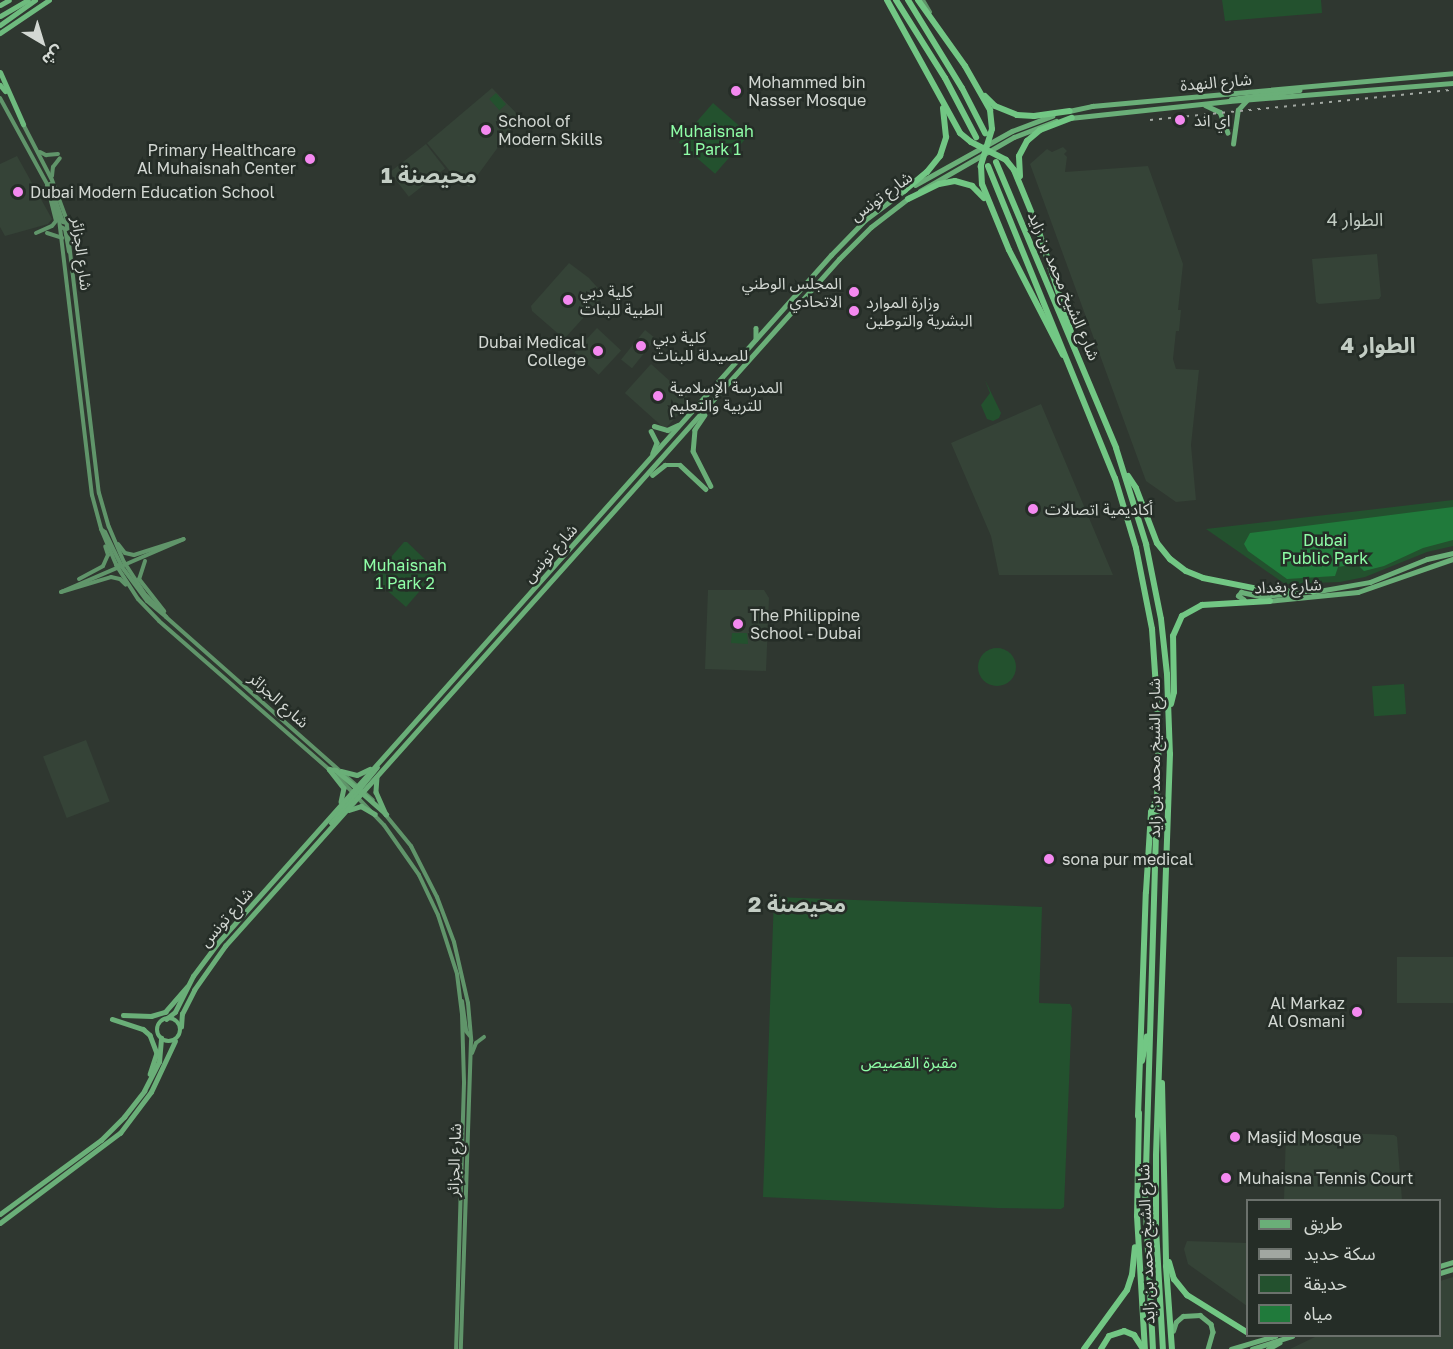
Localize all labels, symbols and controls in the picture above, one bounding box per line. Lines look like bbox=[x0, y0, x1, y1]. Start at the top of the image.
north arrow bbox=[12, 12, 72, 72]
text: ش bbox=[38, 42, 68, 71]
street label: شارع النهدة bbox=[1179, 69, 1253, 95]
place label: Mohammed bin Nasser Mosque bbox=[748, 72, 866, 110]
marker: Mohammed bin Nasser Mosque bbox=[729, 84, 743, 98]
place label: اي اند bbox=[1194, 110, 1231, 130]
place label: School of Modern Skills bbox=[498, 111, 603, 149]
marker: اي اند bbox=[1171, 111, 1189, 129]
park label: Muhaisnah 1 Park 1 bbox=[670, 121, 754, 159]
marker: School of Modern Skills bbox=[479, 123, 493, 137]
place label: Primary Healthcare Al Muhaisnah Center bbox=[137, 140, 296, 178]
marker: Primary Healthcare Al Muhaisnah Center bbox=[301, 150, 319, 168]
district label: محيصنة 1 bbox=[381, 162, 477, 188]
street label: شارع تونس bbox=[846, 167, 916, 225]
place label: Dubai Modern Education School bbox=[30, 182, 275, 202]
marker: Dubai Modern Education School bbox=[11, 185, 25, 199]
district label: الطوار 4 bbox=[1327, 208, 1383, 230]
street label: شارع الشيخ محمد بن زايد bbox=[1024, 209, 1104, 363]
street label: شارع الجزائر bbox=[68, 216, 96, 292]
place label: المجلس الوطني الاتحادي bbox=[742, 273, 842, 311]
place label: كلية دبي الطبية للبنات bbox=[580, 281, 663, 319]
marker: المجلس الوطني الاتحادي bbox=[847, 285, 861, 299]
place label: وزارة الموارد البشرية والتوطين bbox=[866, 292, 973, 330]
marker: كلية دبي الطبية للبنات bbox=[561, 293, 575, 307]
marker: وزارة الموارد البشرية والتوطين bbox=[847, 304, 861, 318]
place label: كلية دبي للصيدلة للبنات bbox=[653, 327, 748, 365]
place label: Dubai Medical College bbox=[478, 332, 586, 370]
district label: الطوار 4 bbox=[1340, 332, 1416, 358]
marker: كلية دبي للصيدلة للبنات bbox=[634, 339, 648, 353]
marker: Dubai Medical College bbox=[591, 344, 605, 358]
place label: المدرسة الإسلامية للتربية والتعليم bbox=[670, 377, 783, 415]
marker: المدرسة الإسلامية للتربية والتعليم bbox=[651, 389, 665, 403]
place label: أكاديمية اتصالات bbox=[1045, 499, 1153, 519]
marker: أكاديمية اتصالات bbox=[1026, 502, 1040, 516]
street label: شارع تونس bbox=[519, 520, 581, 586]
park label: Dubai Public Park bbox=[1282, 530, 1368, 568]
park label: Muhaisnah 1 Park 2 bbox=[363, 555, 447, 593]
street label: شارع بغداد bbox=[1254, 575, 1322, 597]
place label: The Philippine School - Dubai bbox=[750, 605, 861, 643]
marker: The Philippine School - Dubai bbox=[731, 617, 745, 631]
street label: شارع الجزائر bbox=[245, 668, 313, 732]
street label: شارع الشيخ محمد بن زايد bbox=[1144, 678, 1164, 838]
place label: sona pur medical bbox=[1062, 849, 1193, 869]
marker: sona pur medical bbox=[1040, 850, 1058, 868]
street label: شارع تونس bbox=[195, 883, 257, 951]
district label: محيصنة 2 bbox=[748, 891, 846, 917]
place label: Al Markaz Al Osmani bbox=[1268, 993, 1345, 1031]
marker: Al Markaz Al Osmani bbox=[1350, 1005, 1364, 1019]
park label: مقبرة القصيص bbox=[861, 1052, 957, 1072]
street label: شارع الجزائر bbox=[443, 1123, 465, 1197]
place label: Masjid Mosque bbox=[1247, 1127, 1361, 1147]
marker: Masjid Mosque bbox=[1228, 1130, 1242, 1144]
street label: شارع الشيخ محمد بن زايد bbox=[1134, 1164, 1158, 1324]
place label: Muhaisna Tennis Court bbox=[1238, 1168, 1413, 1188]
marker: Muhaisna Tennis Court bbox=[1219, 1171, 1233, 1185]
legend bbox=[1246, 1199, 1441, 1337]
text: طريق bbox=[1304, 1212, 1343, 1234]
text: سكة حديد bbox=[1304, 1242, 1376, 1264]
text: حديقة bbox=[1304, 1272, 1347, 1294]
text: مياه bbox=[1304, 1302, 1333, 1324]

